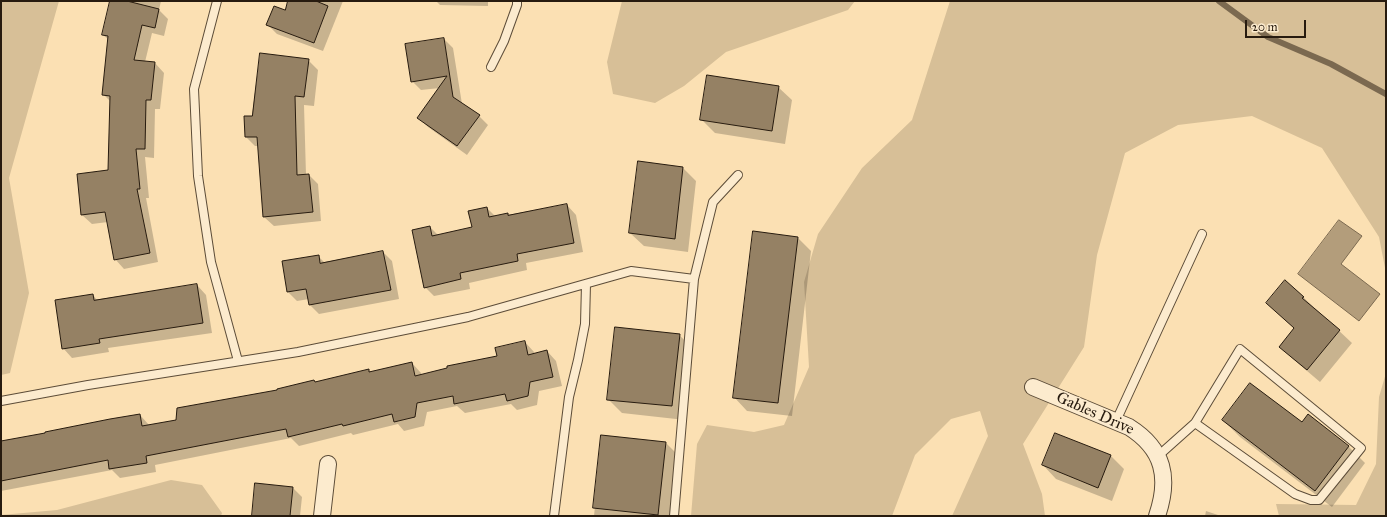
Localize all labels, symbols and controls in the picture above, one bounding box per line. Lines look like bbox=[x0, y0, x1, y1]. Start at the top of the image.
scale bar bbox=[1247, 12, 1308, 38]
text: 20 m bbox=[1252, 20, 1278, 34]
street label: Gables Drive bbox=[1053, 388, 1137, 440]

